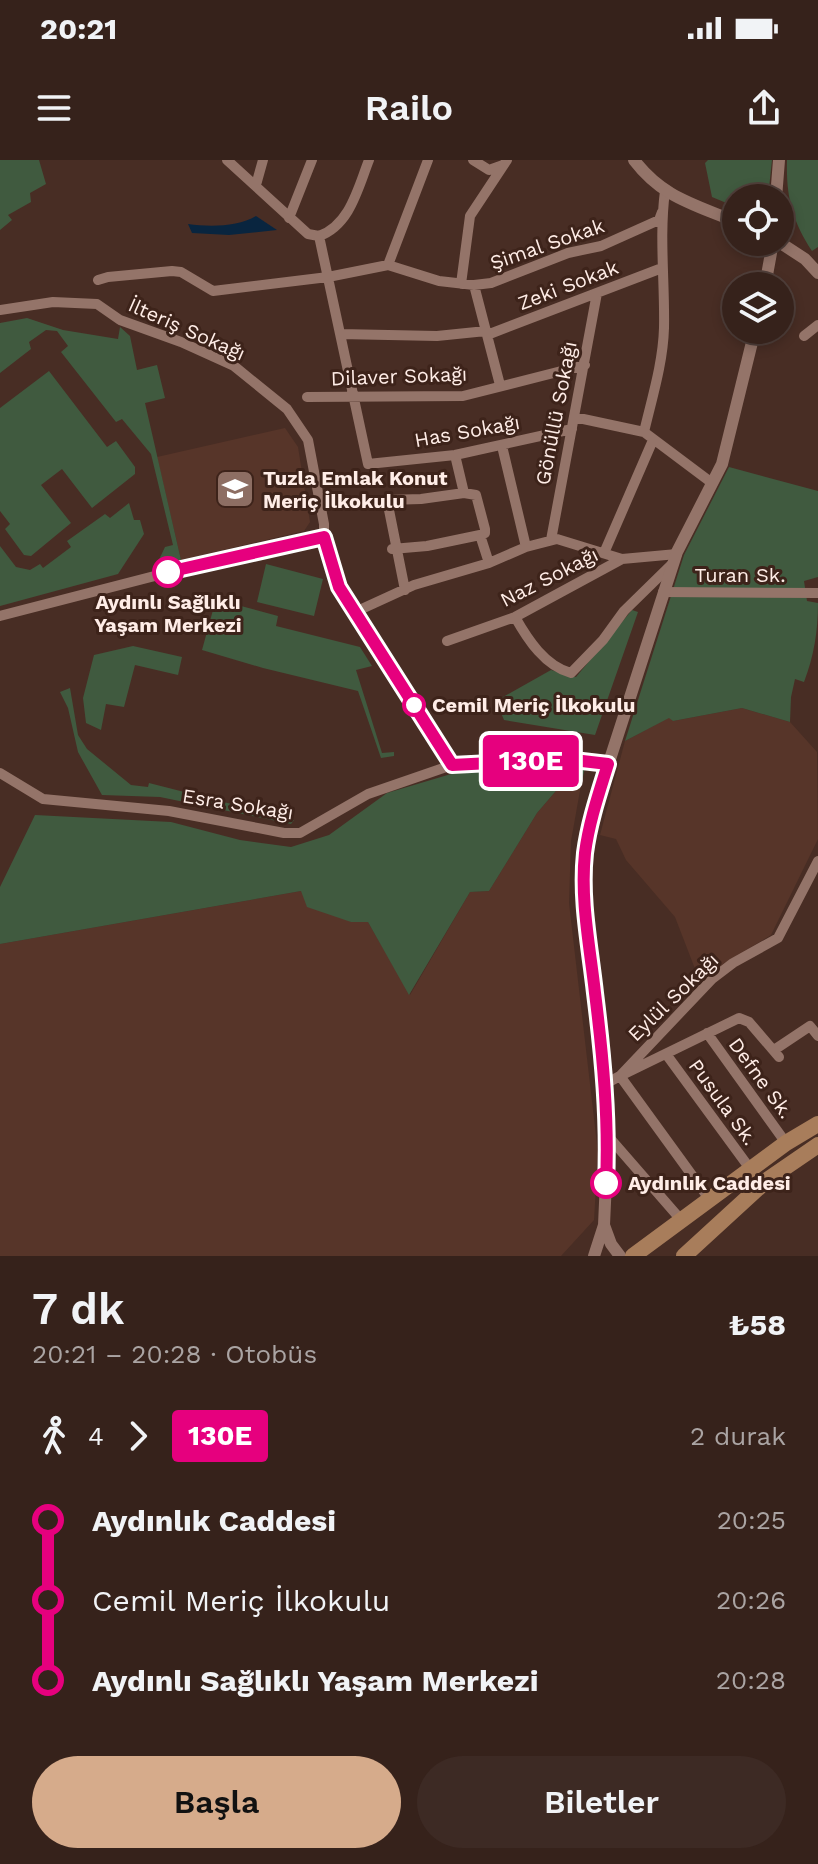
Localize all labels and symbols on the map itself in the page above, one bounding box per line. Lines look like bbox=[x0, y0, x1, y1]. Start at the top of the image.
street label: Şimal Sokak bbox=[487, 213, 607, 275]
street label: Zeki Sokak bbox=[514, 255, 622, 315]
street label: İlteriş Sokağı bbox=[125, 293, 249, 365]
street label: Gönüllü Sokağı bbox=[530, 339, 582, 487]
street label: Dilaver Sokağı bbox=[330, 362, 468, 390]
street label: Has Sokağı bbox=[412, 410, 522, 452]
place label: Tuzla Emlak Konut Meriç İlkokulu bbox=[263, 466, 448, 513]
school or university icon: Tuzla Emlak Konut Meriç İlkokulu bbox=[214, 468, 256, 510]
street label: Naz Sokağı bbox=[496, 542, 602, 612]
marker: Aydınlı Sağlıklı Yaşam Merkezi bbox=[153, 557, 183, 587]
street label: Turan Sk. bbox=[695, 563, 786, 587]
place label: Aydınlı Sağlıklı Yaşam Merkezi bbox=[94, 590, 242, 637]
place label: Cemil Meriç İlkokulu bbox=[432, 693, 635, 717]
marker: Cemil Meriç İlkokulu bbox=[403, 694, 425, 716]
line badge: 130E bbox=[475, 735, 587, 787]
street label: Esra Sokağı bbox=[181, 783, 295, 825]
street label: Eylül Sokağı bbox=[623, 948, 723, 1046]
street label: Defne Sk. bbox=[724, 1033, 798, 1123]
street label: Pusula Sk. bbox=[684, 1054, 762, 1150]
marker: Aydınlık Caddesi bbox=[591, 1168, 621, 1198]
place label: Aydınlık Caddesi bbox=[628, 1171, 791, 1195]

